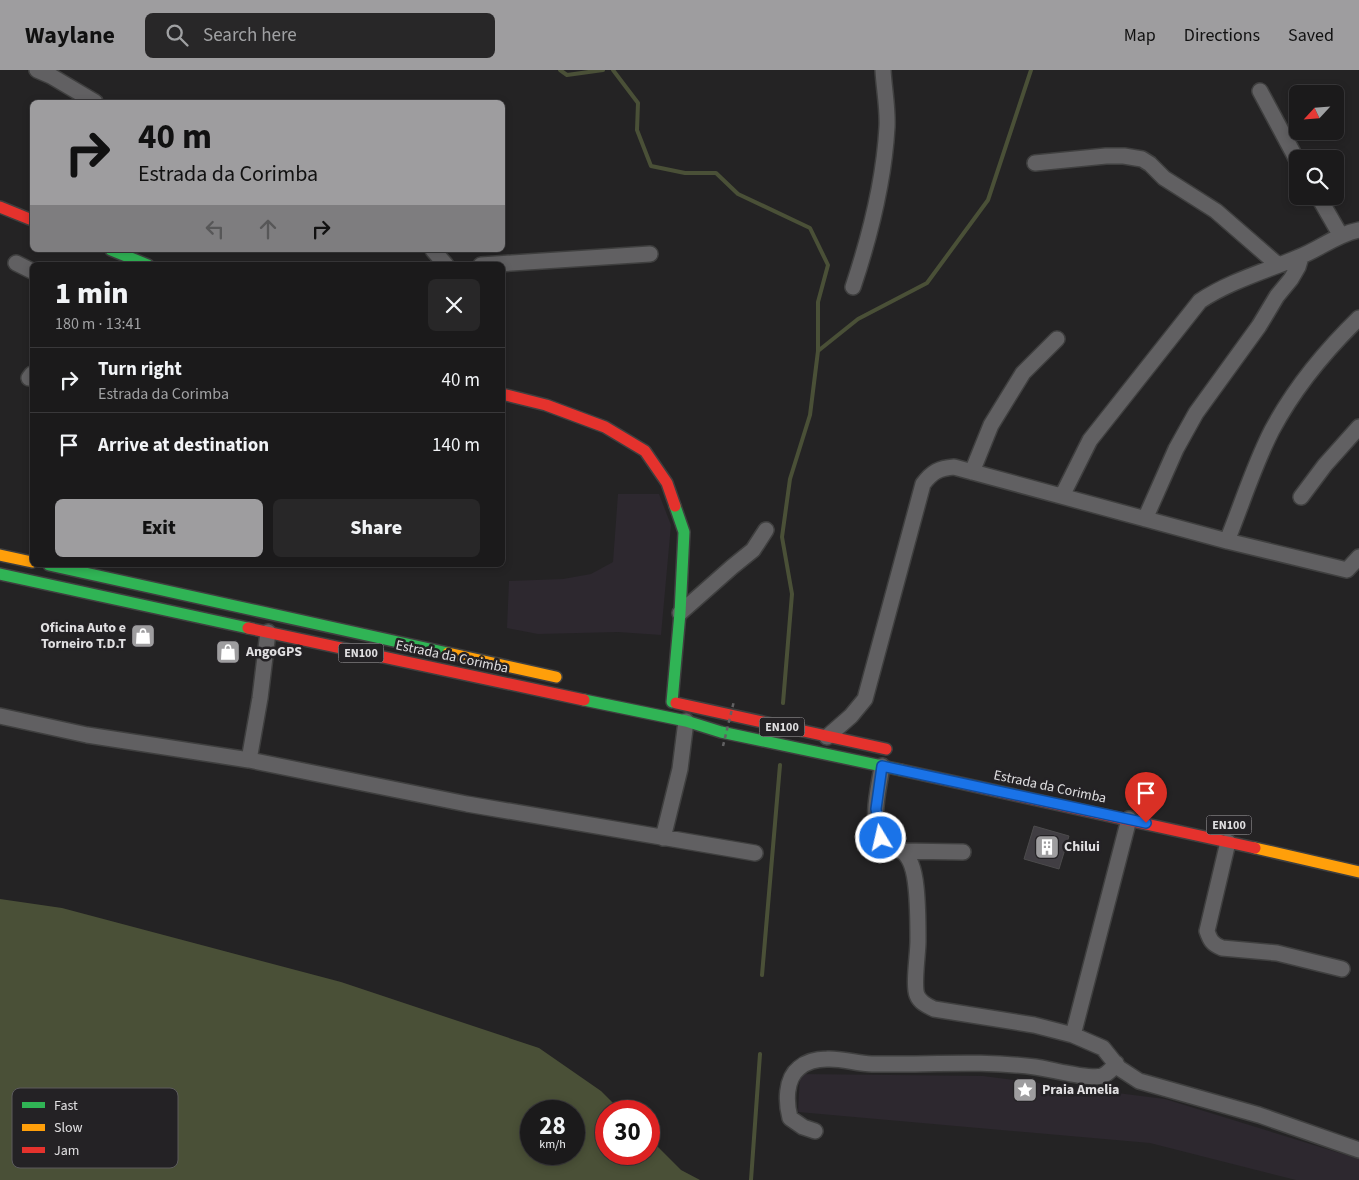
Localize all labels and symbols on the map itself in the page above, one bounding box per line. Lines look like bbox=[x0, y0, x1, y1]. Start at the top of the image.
north arrow bbox=[1289, 85, 1344, 140]
place label: Oficina Auto e Torneiro T.D.T bbox=[40, 618, 126, 654]
shop icon: Oficina Auto e Torneiro T.D.T bbox=[130, 623, 156, 649]
street label: Estrada da Corimba bbox=[394, 635, 510, 679]
shop icon: AngoGPS bbox=[215, 639, 241, 665]
place label: AngoGPS bbox=[245, 642, 302, 662]
road number: EN100 bbox=[338, 644, 384, 662]
road number: EN100 bbox=[760, 718, 804, 736]
street label: Estrada da Corimba bbox=[992, 765, 1108, 809]
pin bbox=[1125, 772, 1167, 823]
position arrow bbox=[854, 811, 906, 863]
road number: EN100 bbox=[1206, 816, 1252, 834]
building icon: Chilui bbox=[1034, 834, 1060, 860]
place label: Chilui bbox=[1064, 837, 1100, 857]
place icon: Praia Amelia bbox=[1012, 1077, 1038, 1103]
place label: Praia Amelia bbox=[1042, 1080, 1119, 1100]
legend bbox=[12, 1088, 178, 1168]
text: Fast bbox=[54, 1096, 78, 1116]
speed limit sign: 30 bbox=[595, 1100, 660, 1165]
text: Slow bbox=[54, 1118, 83, 1138]
text: Jam bbox=[54, 1141, 79, 1161]

